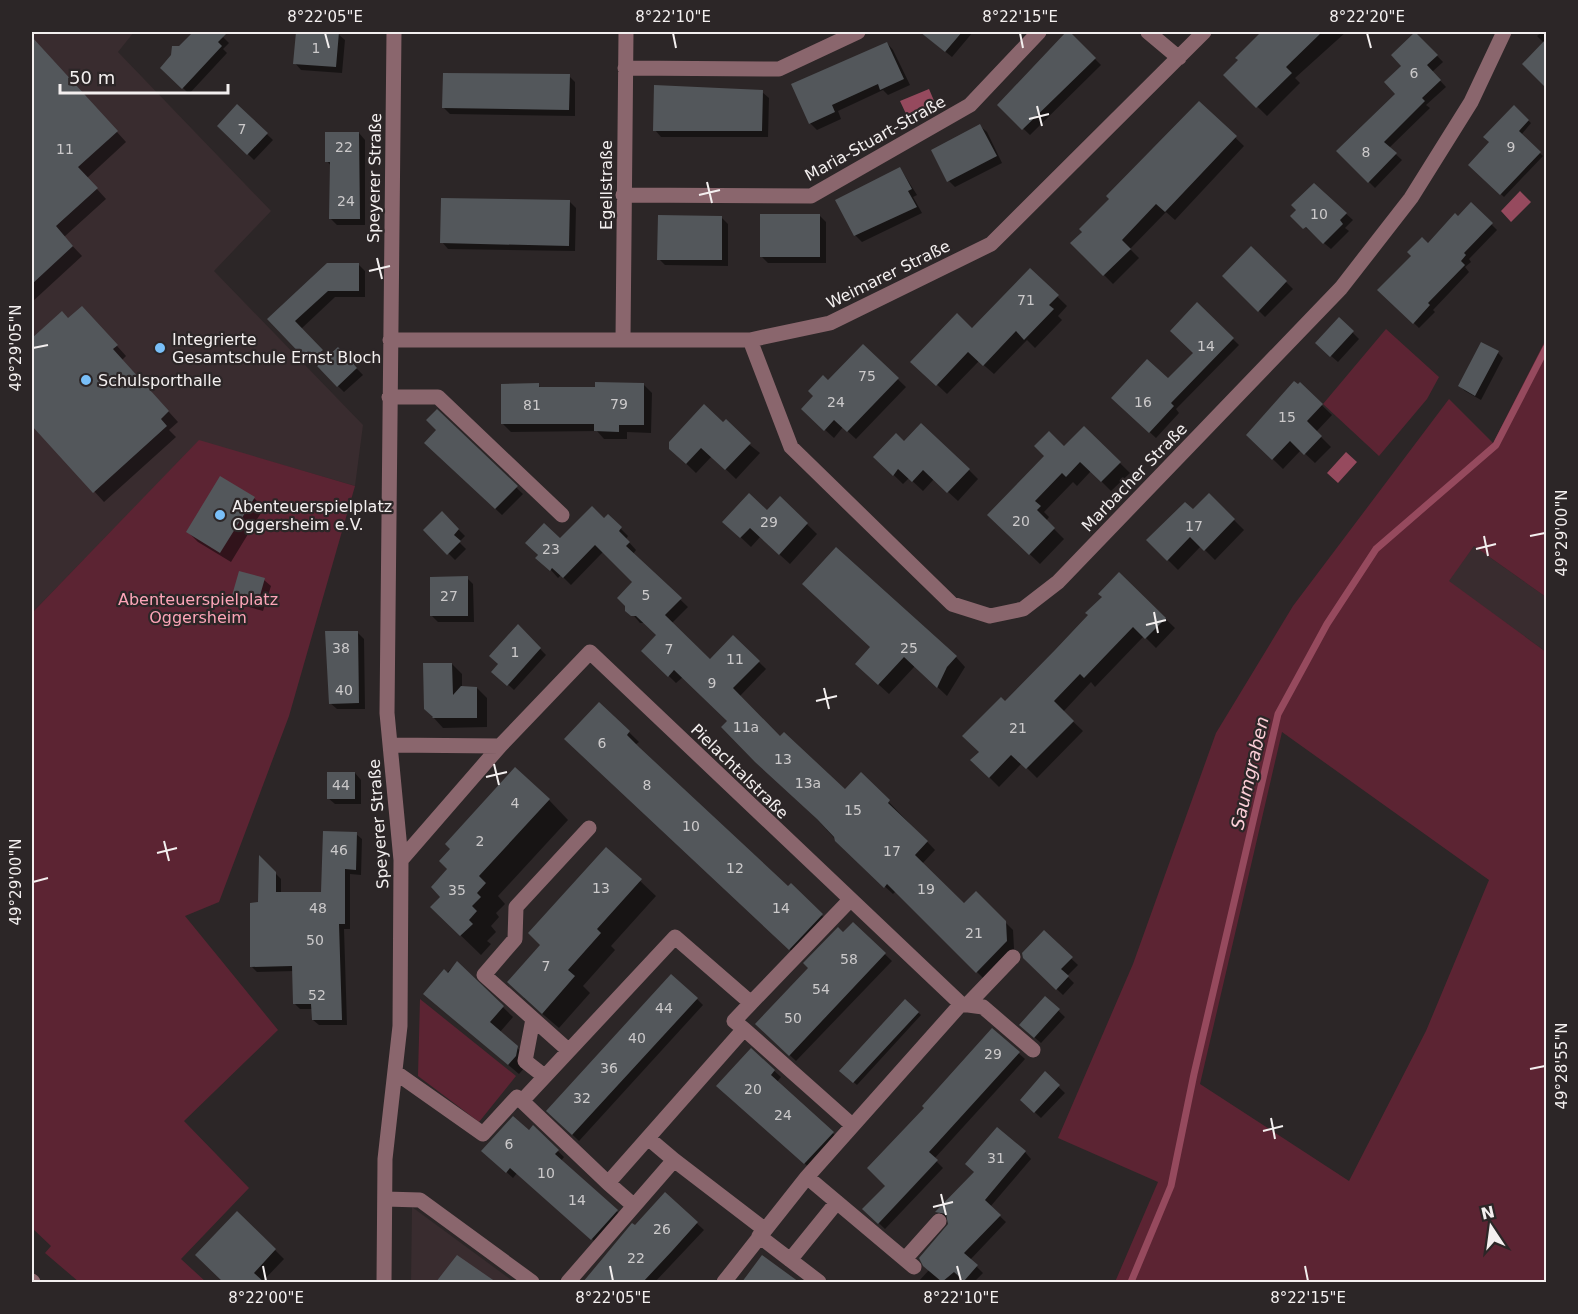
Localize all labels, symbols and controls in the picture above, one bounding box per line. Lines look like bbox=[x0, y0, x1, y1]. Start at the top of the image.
text: 8°22'05"E bbox=[287, 8, 363, 26]
text: 8°22'10"E bbox=[635, 8, 711, 26]
text: 8°22'15"E bbox=[982, 8, 1058, 26]
text: 8°22'20"E bbox=[1329, 8, 1405, 26]
house number: 1 bbox=[312, 40, 320, 56]
scale bar bbox=[60, 57, 228, 95]
house number: 6 bbox=[1410, 65, 1419, 81]
text: 50 m bbox=[69, 67, 115, 88]
street label: Maria-Stuart-Straße bbox=[802, 92, 949, 185]
street label: Speyerer Straße bbox=[364, 113, 385, 243]
house number: 7 bbox=[238, 121, 246, 137]
house number: 22 bbox=[335, 139, 353, 155]
house number: 9 bbox=[1507, 139, 1515, 155]
street label: Egellstraße bbox=[597, 140, 616, 230]
house number: 11 bbox=[56, 141, 74, 157]
house number: 8 bbox=[1362, 144, 1370, 160]
house number: 24 bbox=[337, 193, 355, 209]
house number: 10 bbox=[1310, 206, 1328, 222]
street label: Weimarer Straße bbox=[823, 236, 953, 313]
house number: 71 bbox=[1017, 292, 1035, 308]
text: 49°29'05"N bbox=[7, 304, 25, 392]
place label: Integrierte Gesamtschule Ernst Bloch bbox=[172, 330, 381, 367]
house number: 14 bbox=[1197, 338, 1215, 354]
marker: Integrierte Gesamtschule Ernst Bloch bbox=[153, 341, 167, 355]
house number: 75 bbox=[858, 368, 876, 384]
place label: Schulsporthalle bbox=[98, 371, 222, 390]
marker: Schulsporthalle bbox=[79, 373, 93, 387]
house number: 24 bbox=[827, 394, 845, 410]
house number: 16 bbox=[1134, 394, 1152, 410]
house number: 79 bbox=[610, 396, 628, 412]
house number: 81 bbox=[523, 397, 541, 413]
house number: 15 bbox=[1278, 409, 1296, 425]
street label: Marbacher Straße bbox=[1078, 419, 1191, 535]
text: 49°29'00"N bbox=[1553, 489, 1571, 577]
place label: Abenteuerspielplatz Oggersheim e.V. bbox=[232, 497, 392, 534]
marker: Abenteuerspielplatz Oggersheim e.V. bbox=[213, 508, 227, 522]
house number: 20 bbox=[1012, 513, 1030, 529]
house number: 29 bbox=[760, 514, 778, 530]
house number: 17 bbox=[1185, 518, 1203, 534]
house number: 23 bbox=[542, 541, 560, 557]
house number: 5 bbox=[642, 587, 650, 603]
house number: 27 bbox=[440, 588, 458, 604]
park label: Abenteuerspielplatz Oggersheim bbox=[118, 590, 278, 627]
house number: 38 bbox=[332, 640, 350, 656]
house number: 25 bbox=[900, 640, 918, 656]
house number: 7 bbox=[665, 641, 673, 657]
house number: 1 bbox=[511, 644, 519, 660]
house number: 11 bbox=[726, 651, 744, 667]
house number: 9 bbox=[708, 675, 716, 691]
house number: 40 bbox=[335, 682, 353, 698]
water label: Saumgraben bbox=[1226, 714, 1273, 831]
house number: 11a bbox=[733, 719, 759, 735]
street label: Pielachtalstraße bbox=[687, 720, 792, 823]
house number: 21 bbox=[1009, 720, 1027, 736]
house number: 6 bbox=[598, 735, 607, 751]
house number: 13 bbox=[774, 751, 792, 767]
street label: Speyerer Straße bbox=[364, 758, 393, 889]
house number: 13a bbox=[795, 775, 821, 791]
house number: 44 bbox=[332, 777, 350, 793]
house number: 8 bbox=[643, 777, 651, 793]
house number: 4 bbox=[511, 795, 520, 811]
house number: 15 bbox=[844, 802, 862, 818]
house number: 10 bbox=[682, 818, 700, 834]
house number: 2 bbox=[476, 833, 484, 849]
text: 49°29'00"N bbox=[7, 838, 25, 926]
house number: 46 bbox=[330, 842, 348, 858]
house number: 17 bbox=[883, 843, 901, 859]
house number: 12 bbox=[726, 860, 744, 876]
house number: 13 bbox=[592, 880, 610, 896]
house number: 19 bbox=[917, 881, 935, 897]
house number: 35 bbox=[448, 882, 466, 898]
house number: 48 bbox=[309, 900, 327, 916]
house number: 14 bbox=[772, 900, 790, 916]
house number: 21 bbox=[965, 925, 983, 941]
house number: 50 bbox=[306, 932, 324, 948]
house number: 58 bbox=[840, 951, 858, 967]
house number: 7 bbox=[542, 958, 550, 974]
house number: 54 bbox=[812, 981, 830, 997]
house number: 52 bbox=[308, 987, 326, 1003]
house number: 44 bbox=[655, 1000, 673, 1016]
house number: 50 bbox=[784, 1010, 802, 1026]
text: 49°28'55"N bbox=[1553, 1022, 1571, 1110]
house number: 40 bbox=[628, 1030, 646, 1046]
house number: 29 bbox=[984, 1046, 1002, 1062]
house number: 36 bbox=[600, 1060, 618, 1076]
house number: 20 bbox=[744, 1081, 762, 1097]
house number: 32 bbox=[573, 1090, 591, 1106]
house number: 24 bbox=[774, 1107, 792, 1123]
house number: 6 bbox=[505, 1136, 514, 1152]
house number: 31 bbox=[987, 1150, 1005, 1166]
house number: 10 bbox=[537, 1165, 555, 1181]
house number: 14 bbox=[568, 1192, 586, 1208]
north arrow bbox=[1461, 1197, 1521, 1257]
text: N bbox=[1479, 1202, 1496, 1224]
house number: 26 bbox=[653, 1221, 671, 1237]
house number: 22 bbox=[627, 1250, 645, 1266]
text: 8°22'00"E bbox=[228, 1289, 304, 1307]
text: 8°22'05"E bbox=[575, 1289, 651, 1307]
text: 8°22'10"E bbox=[923, 1289, 999, 1307]
text: 8°22'15"E bbox=[1270, 1289, 1346, 1307]

